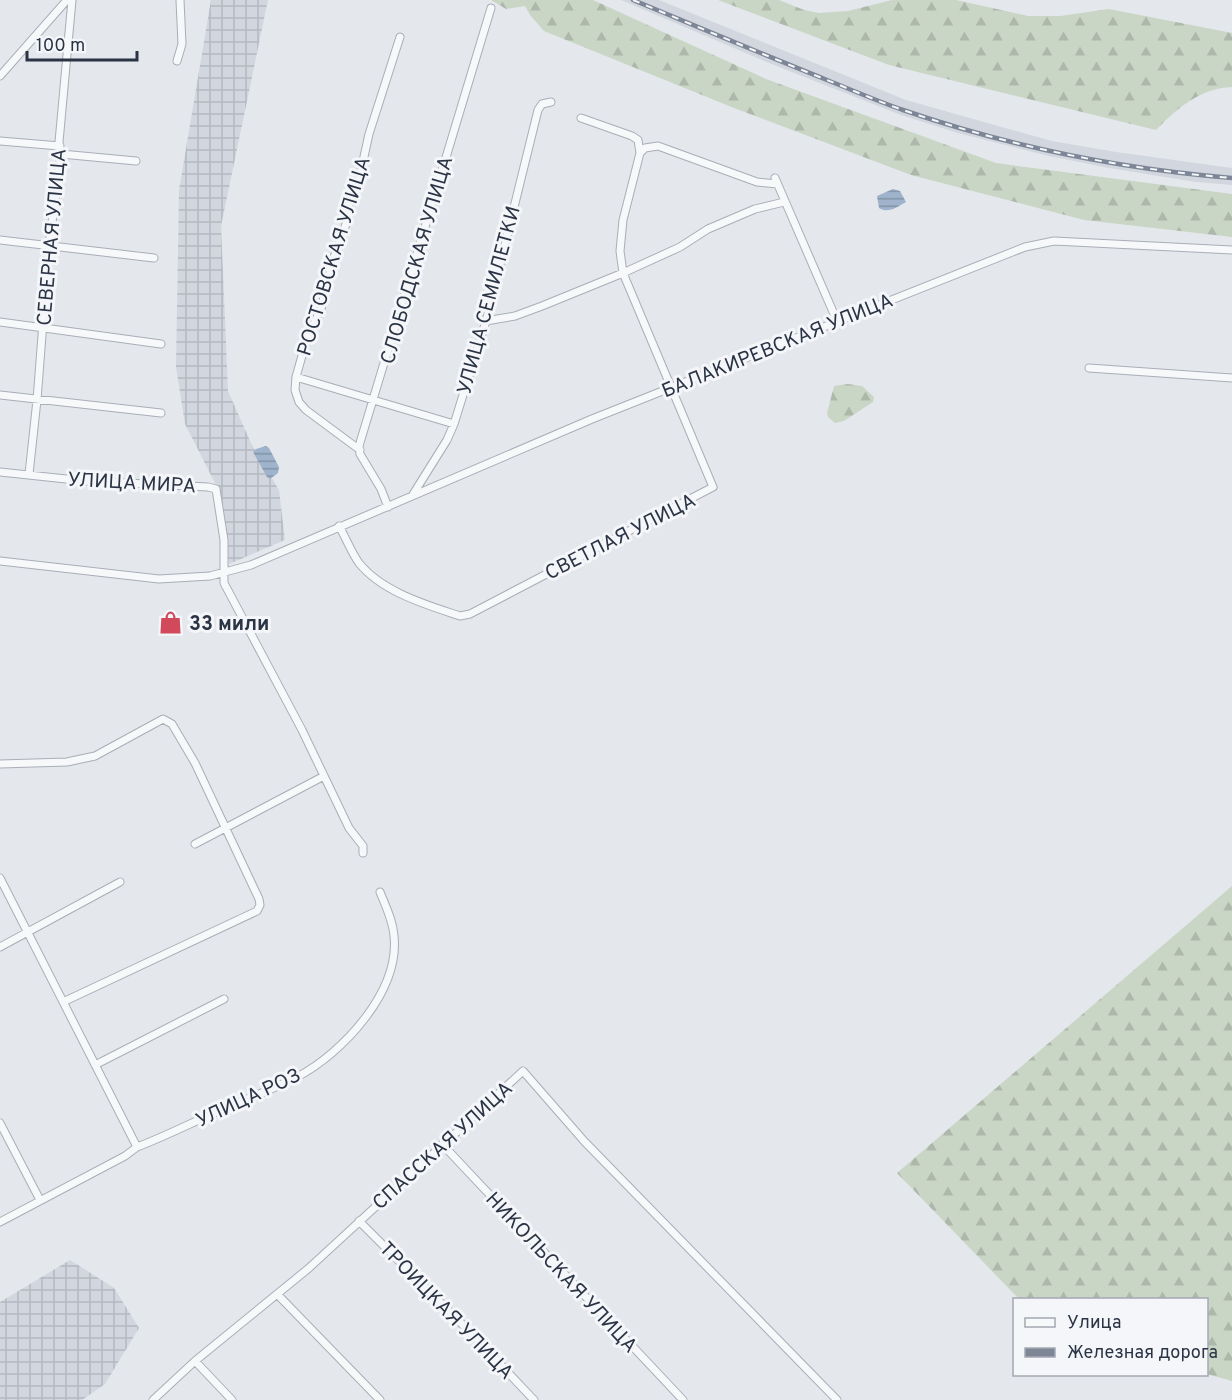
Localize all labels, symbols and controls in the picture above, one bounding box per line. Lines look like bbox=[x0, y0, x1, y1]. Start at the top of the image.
scale bar bbox=[27, 24, 136, 62]
text: 100 m bbox=[36, 35, 85, 58]
street label: СЕВЕРНАЯ УЛИЦА bbox=[32, 148, 74, 327]
street label: РОСТОВСКАЯ УЛИЦА bbox=[292, 154, 378, 359]
street label: СЛОБОДСКАЯ УЛИЦА bbox=[376, 154, 460, 368]
street label: УЛИЦА СЕМИЛЕТКИ bbox=[452, 203, 528, 398]
street label: БАЛАКИРЕВСКАЯ УЛИЦА bbox=[658, 288, 897, 405]
street label: УЛИЦА МИРА bbox=[67, 468, 197, 500]
street label: СВЕТЛАЯ УЛИЦА bbox=[541, 489, 701, 587]
shop icon: 33 мили bbox=[158, 610, 184, 636]
place label: 33 мили bbox=[189, 612, 269, 638]
street label: УЛИЦА РОЗ bbox=[192, 1063, 305, 1134]
street label: СПАССКАЯ УЛИЦА bbox=[368, 1077, 519, 1216]
street label: НИКОЛЬСКАЯ УЛИЦА bbox=[479, 1187, 642, 1359]
street label: ТРОИЦКАЯ УЛИЦА bbox=[373, 1237, 518, 1386]
legend bbox=[1013, 1298, 1208, 1376]
text: Улица bbox=[1067, 1312, 1121, 1335]
text: Железная дорога bbox=[1067, 1342, 1218, 1365]

